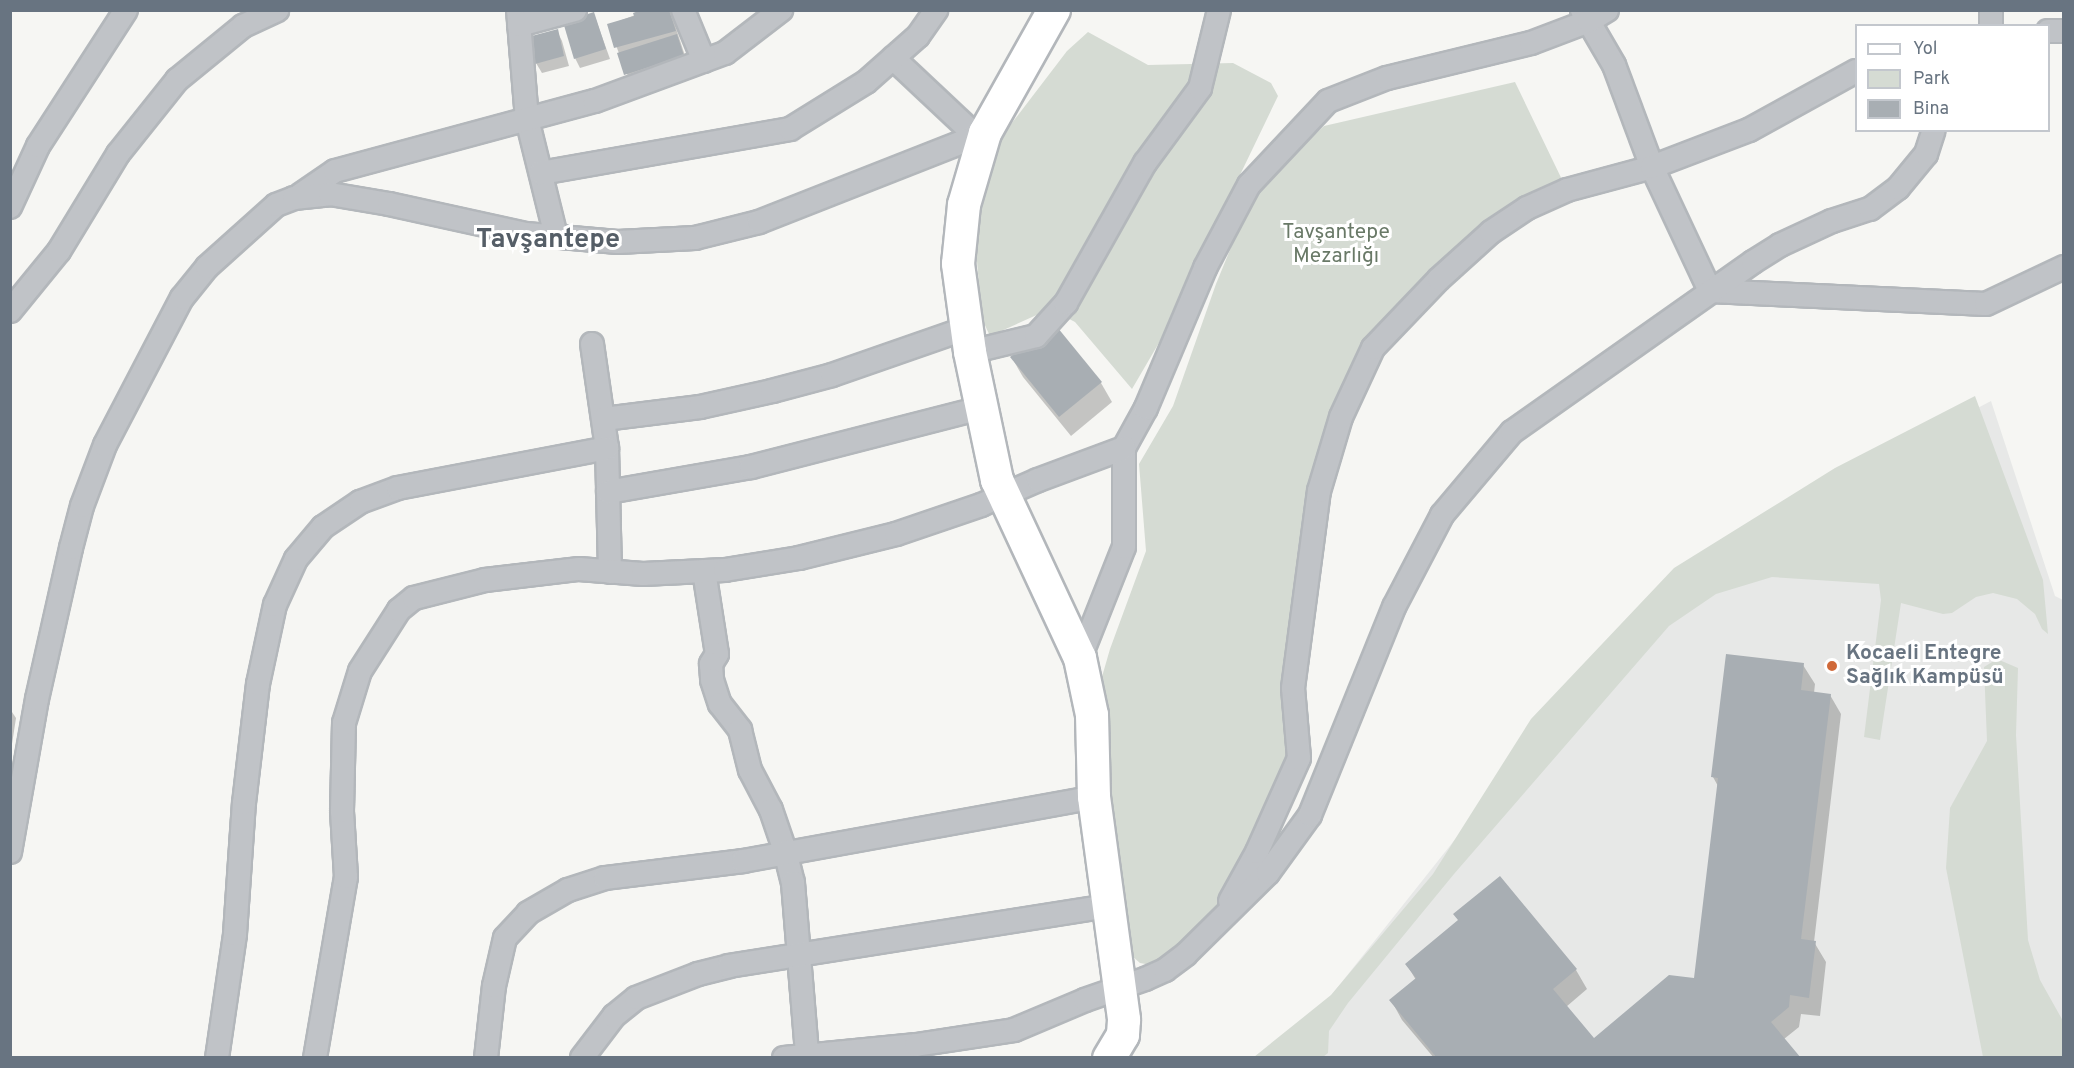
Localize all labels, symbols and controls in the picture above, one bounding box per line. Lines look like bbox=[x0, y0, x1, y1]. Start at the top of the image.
legend bbox=[1855, 24, 2050, 132]
text: Yol bbox=[1913, 38, 1938, 61]
text: Park bbox=[1913, 68, 1950, 91]
text: Bina bbox=[1913, 98, 1949, 121]
park label: Tavşantepe Mezarlığı bbox=[1282, 220, 1390, 270]
district label: Tavşantepe bbox=[476, 225, 620, 257]
place label: Kocaeli Entegre Sağlık Kampüsü bbox=[1846, 641, 2004, 691]
marker: Kocaeli Entegre Sağlık Kampüsü bbox=[1823, 657, 1841, 675]

